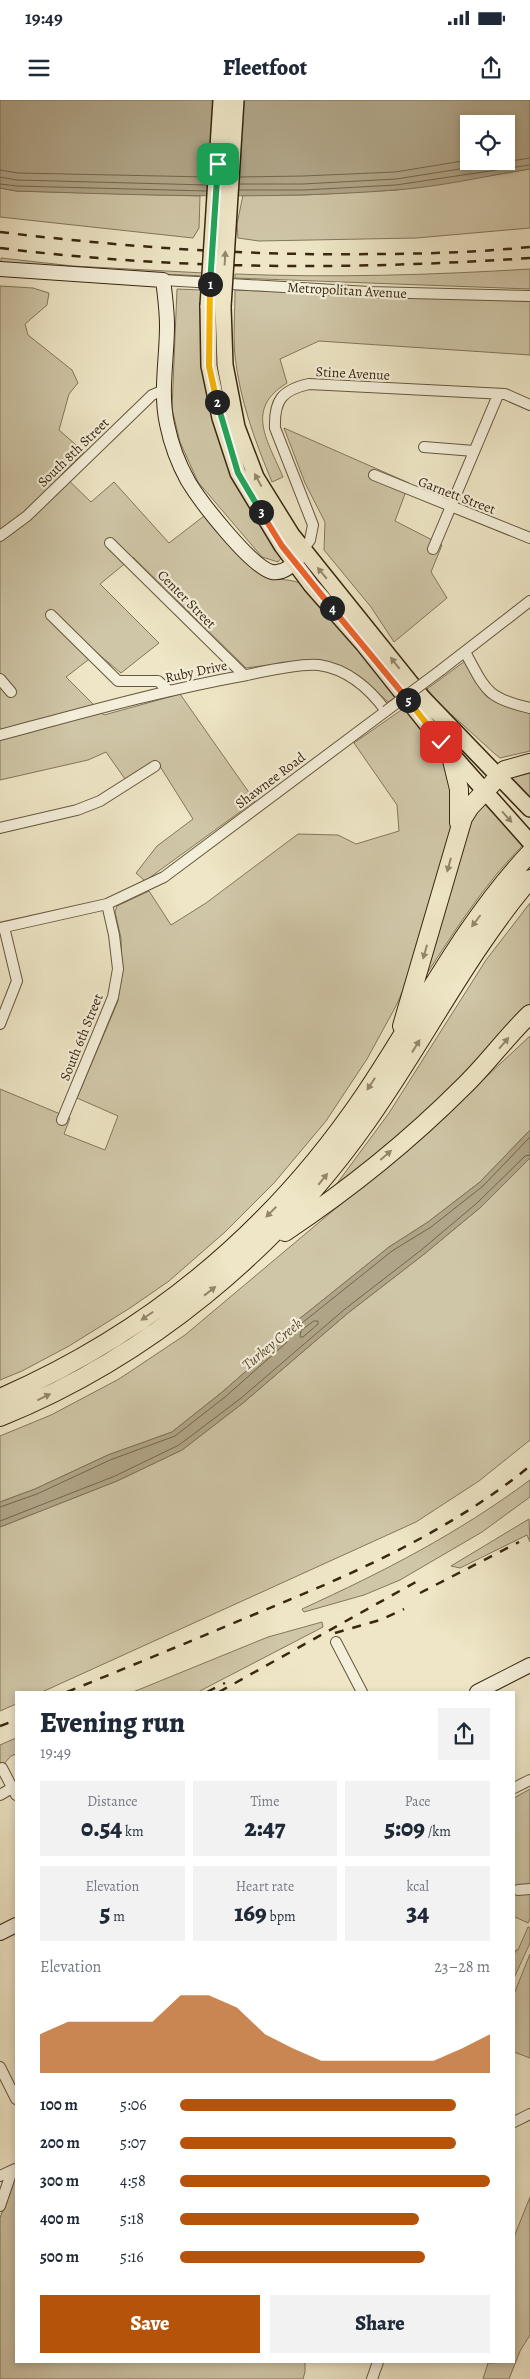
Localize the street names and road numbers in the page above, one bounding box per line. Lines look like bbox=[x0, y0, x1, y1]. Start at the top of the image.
street label: Metropolitan Avenue bbox=[287, 278, 407, 303]
street label: Stine Avenue bbox=[315, 362, 391, 385]
street label: South 8th Street bbox=[33, 413, 114, 491]
street label: Garnett Street bbox=[415, 472, 499, 519]
street label: Center Street bbox=[153, 566, 220, 633]
street label: Ruby Drive bbox=[163, 656, 229, 687]
street label: Shawnee Road bbox=[231, 748, 310, 813]
street label: South 6th Street bbox=[55, 990, 108, 1084]

